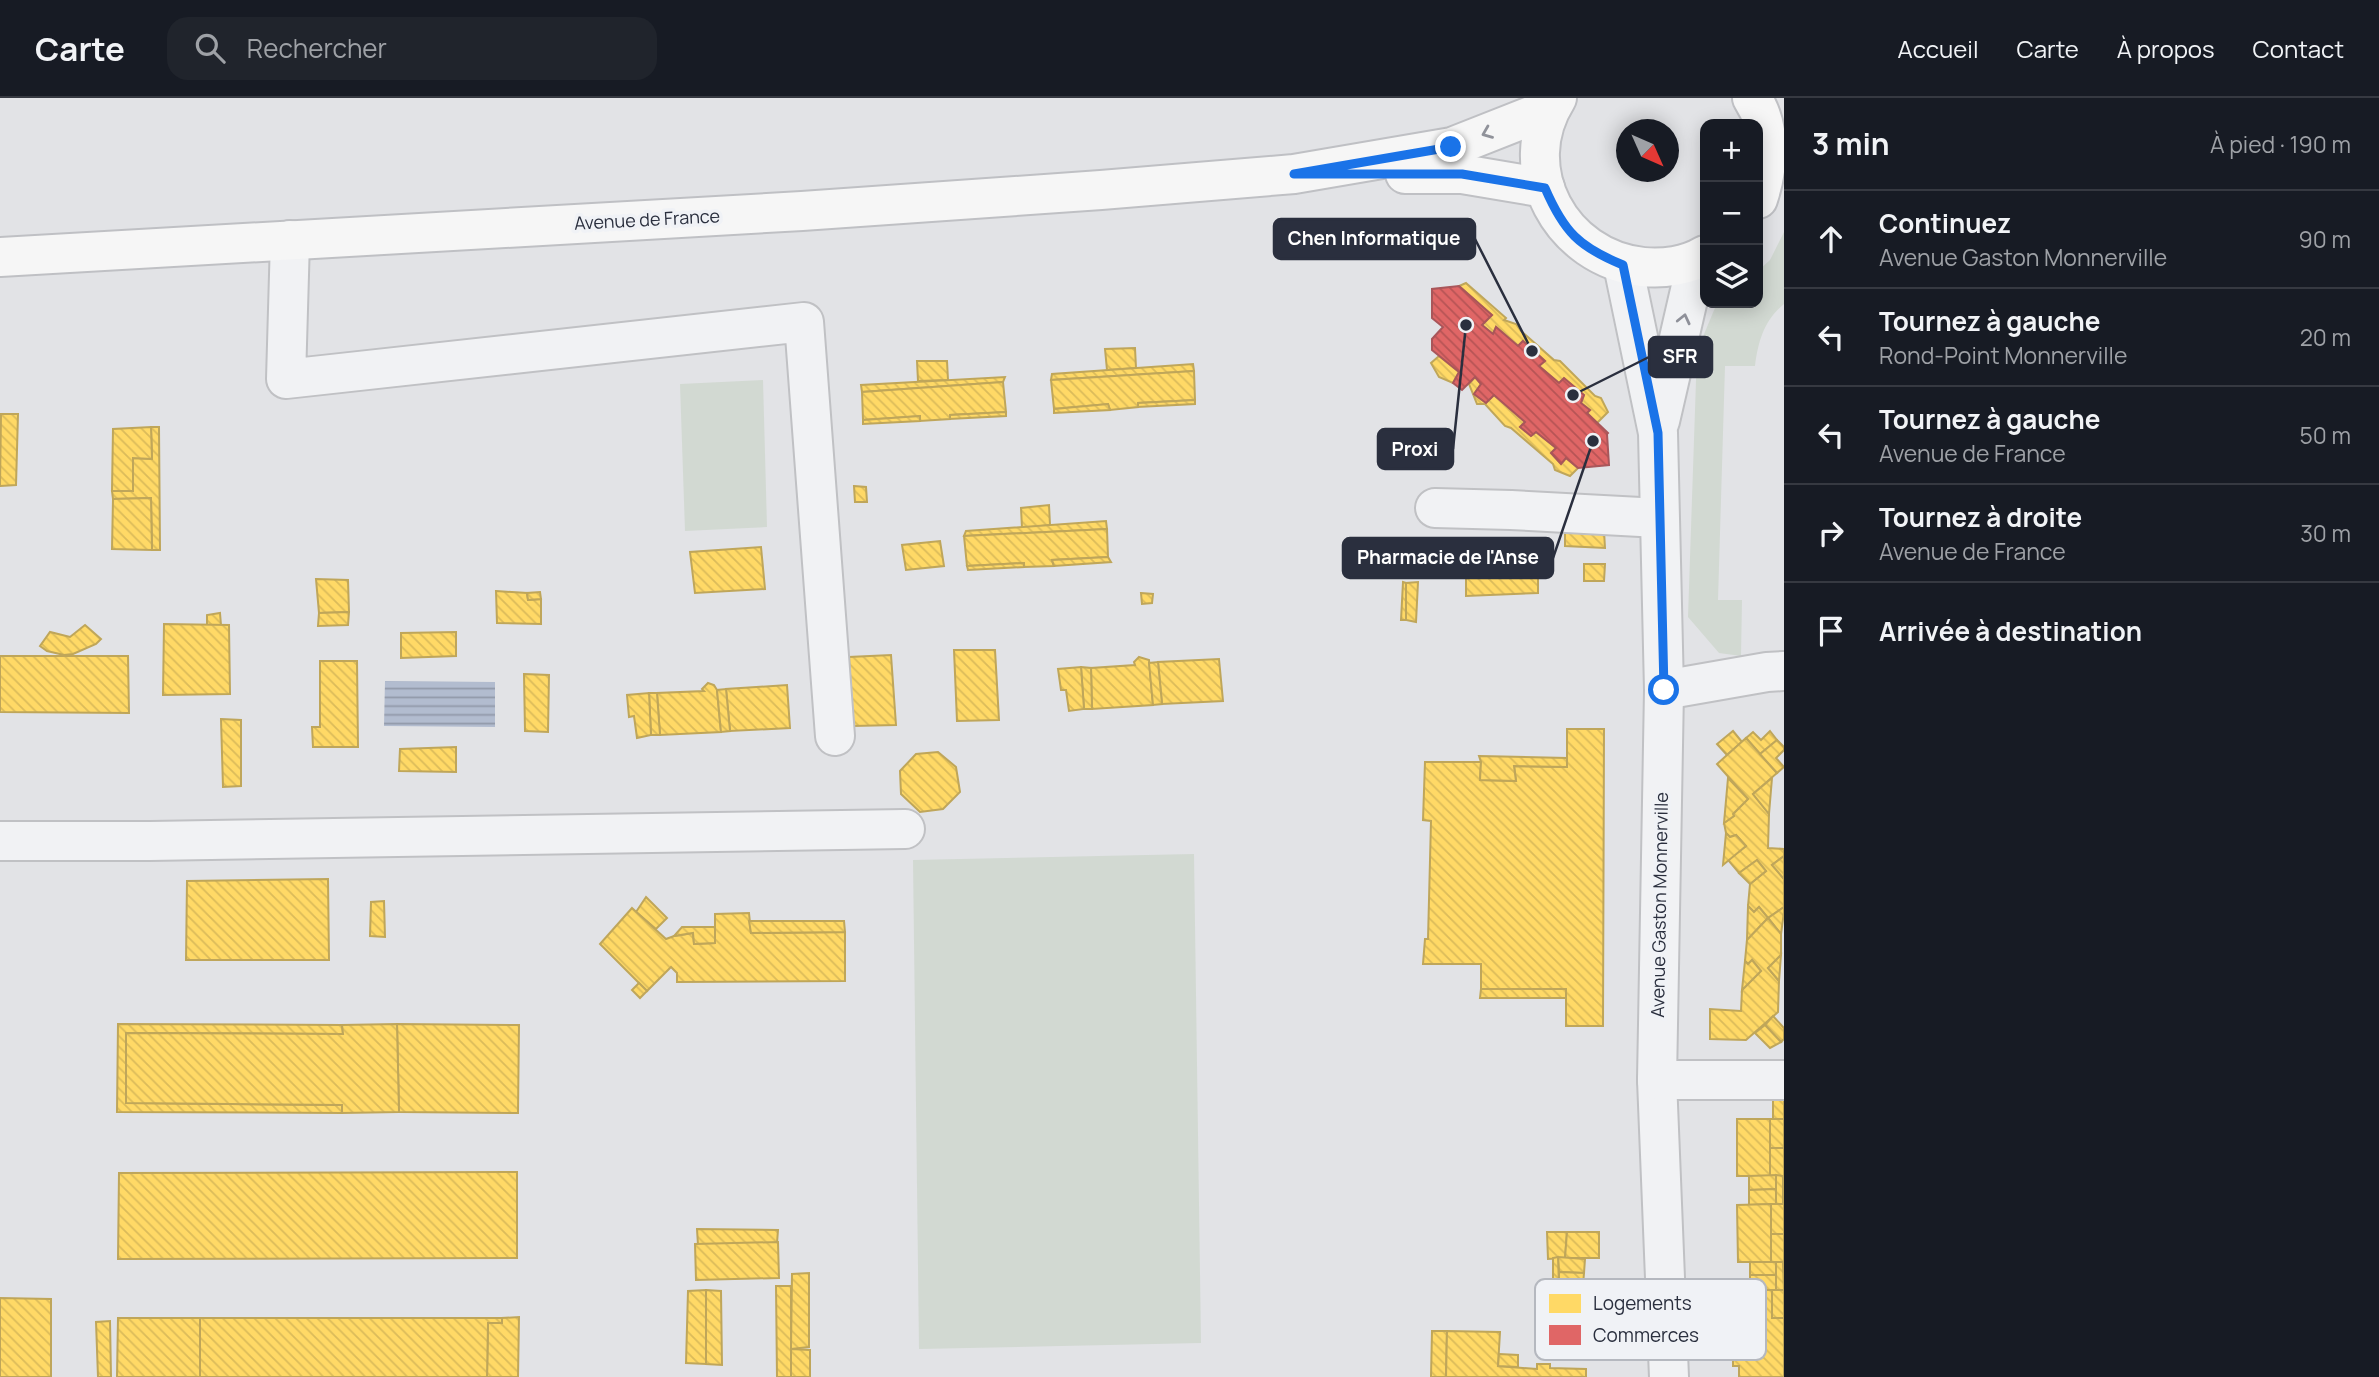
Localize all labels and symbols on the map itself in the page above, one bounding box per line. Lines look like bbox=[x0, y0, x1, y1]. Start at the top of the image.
north arrow bbox=[1616, 119, 1679, 182]
one-way arrow bbox=[1482, 124, 1494, 138]
route end bbox=[1435, 131, 1466, 162]
street label: Avenue de France bbox=[573, 203, 721, 235]
callout: Chen Informatique bbox=[1274, 219, 1475, 259]
text: Chen Informatique bbox=[1288, 225, 1460, 251]
one-way arrow bbox=[1675, 313, 1690, 325]
callout: SFR bbox=[1649, 337, 1712, 377]
text: SFR bbox=[1663, 343, 1697, 369]
callout: Proxi bbox=[1378, 429, 1453, 469]
text: Proxi bbox=[1392, 436, 1438, 462]
callout: Pharmacie de l'Anse bbox=[1343, 538, 1553, 578]
text: Pharmacie de l'Anse bbox=[1357, 544, 1539, 570]
route start bbox=[1648, 674, 1679, 705]
street label: Avenue Gaston Monnerville bbox=[1645, 792, 1673, 1018]
legend bbox=[1535, 1279, 1766, 1360]
text: Logements bbox=[1593, 1290, 1692, 1316]
text: Commerces bbox=[1593, 1322, 1699, 1348]

